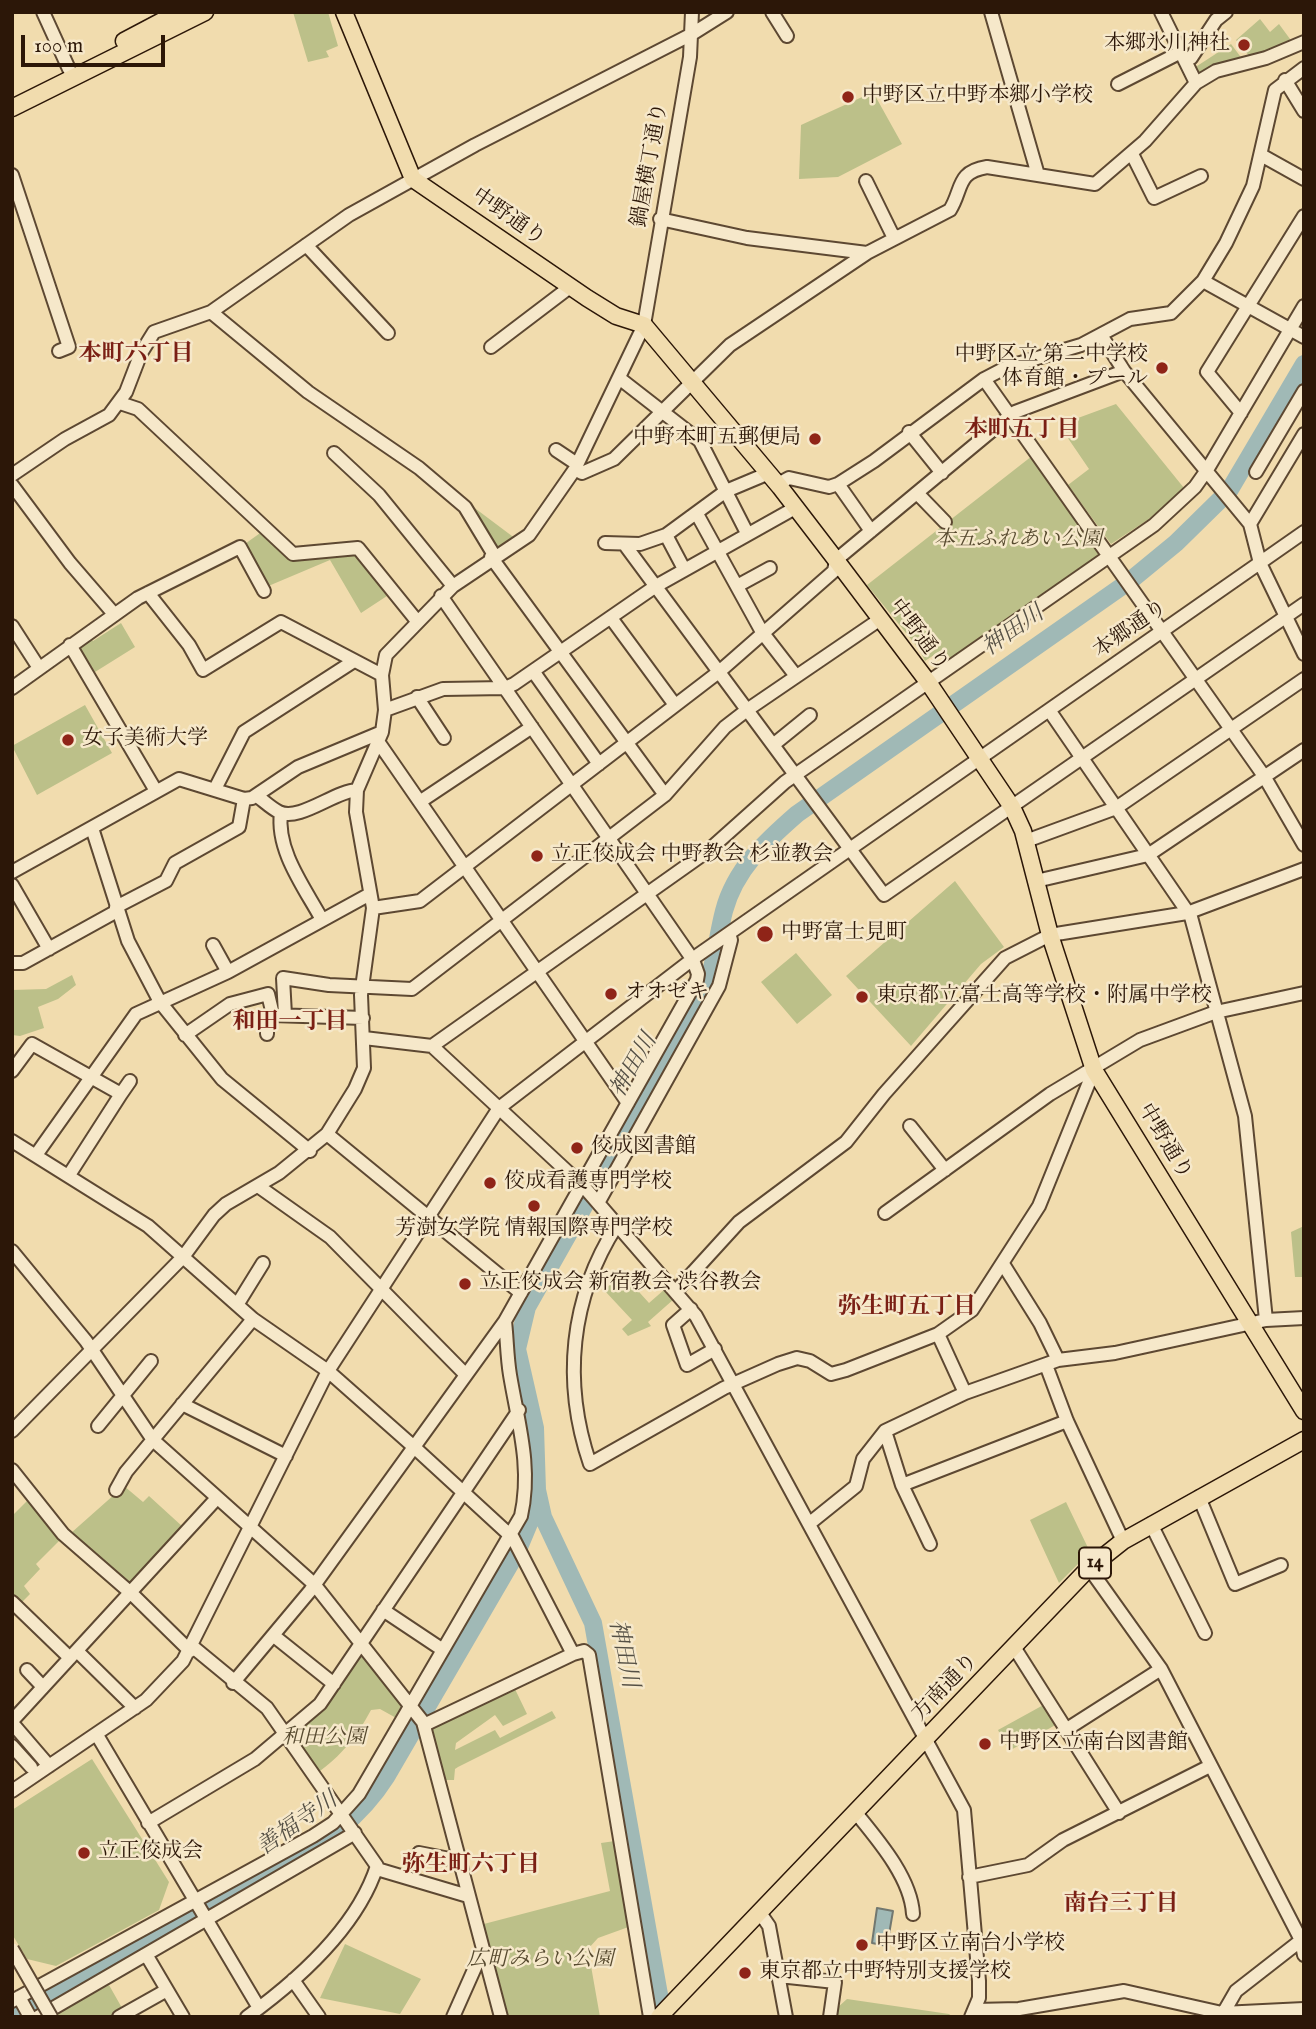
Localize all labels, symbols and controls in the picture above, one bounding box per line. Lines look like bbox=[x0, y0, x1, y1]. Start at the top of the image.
scale bar bbox=[24, 21, 168, 65]
place label: 本郷氷川神社 bbox=[1104, 32, 1230, 58]
text: 100 m bbox=[34, 33, 83, 60]
marker: 本郷氷川神社 bbox=[1236, 37, 1252, 53]
place label: 中野区立中野本郷小学校 bbox=[862, 84, 1093, 110]
marker: 中野区立中野本郷小学校 bbox=[840, 89, 856, 105]
street label: 鍋屋横丁通り bbox=[628, 101, 674, 229]
street label: 中野通り bbox=[466, 184, 550, 252]
district label: 本町六丁目 bbox=[79, 341, 193, 369]
place label: 中野区立 第二中学校 体育館・プール bbox=[954, 343, 1148, 393]
marker: 中野区立 第二中学校 体育館・プール bbox=[1154, 360, 1170, 376]
district label: 本町五丁目 bbox=[965, 417, 1079, 445]
place label: 中野本町五郵便局 bbox=[633, 426, 801, 452]
marker: 中野本町五郵便局 bbox=[807, 431, 823, 447]
park label: 本五ふれあい公園 bbox=[934, 528, 1102, 554]
street label: 中野通り bbox=[883, 595, 953, 677]
street label: 本郷通り bbox=[1089, 596, 1173, 664]
water label: 神田川 bbox=[978, 601, 1050, 663]
place label: 女子美術大学 bbox=[82, 727, 208, 753]
marker: 女子美術大学 bbox=[60, 732, 76, 748]
place label: 立正佼成会 中野教会 杉並教会 bbox=[551, 843, 833, 869]
marker: 立正佼成会 中野教会 杉並教会 bbox=[529, 848, 545, 864]
place label: 中野富士見町 bbox=[781, 921, 907, 947]
marker: 中野富士見町 bbox=[755, 924, 775, 944]
place label: オオゼキ bbox=[625, 981, 709, 1007]
place label: 東京都立富士高等学校・附属中学校 bbox=[876, 984, 1212, 1010]
marker: オオゼキ bbox=[603, 986, 619, 1002]
marker: 東京都立富士高等学校・附属中学校 bbox=[854, 989, 870, 1005]
district label: 和田一丁目 bbox=[233, 1009, 347, 1037]
water label: 神田川 bbox=[606, 1029, 664, 1103]
street label: 中野通り bbox=[1132, 1100, 1196, 1184]
place label: 佼成図書館 bbox=[591, 1135, 696, 1161]
marker: 佼成図書館 bbox=[569, 1140, 585, 1156]
place label: 佼成看護専門学校 bbox=[504, 1170, 672, 1196]
marker: 佼成看護専門学校 bbox=[482, 1175, 498, 1191]
marker: 芳澍女学院 情報国際専門学校 bbox=[526, 1198, 542, 1214]
place label: 芳澍女学院 情報国際専門学校 bbox=[395, 1217, 673, 1243]
place label: 立正佼成会 新宿教会 渋谷教会 bbox=[479, 1271, 761, 1297]
marker: 立正佼成会 新宿教会 渋谷教会 bbox=[457, 1276, 473, 1292]
district label: 弥生町五丁目 bbox=[838, 1294, 976, 1322]
road number: 14 bbox=[1079, 1548, 1111, 1578]
water label: 神田川 bbox=[601, 1617, 643, 1691]
street label: 方南通り bbox=[908, 1649, 984, 1727]
park label: 和田公園 bbox=[282, 1726, 366, 1752]
place label: 中野区立南台図書館 bbox=[999, 1731, 1188, 1757]
marker: 中野区立南台図書館 bbox=[977, 1736, 993, 1752]
water label: 善福寺川 bbox=[252, 1787, 344, 1863]
place label: 立正佼成会 bbox=[98, 1840, 203, 1866]
marker: 立正佼成会 bbox=[76, 1845, 92, 1861]
district label: 弥生町六丁目 bbox=[402, 1852, 540, 1880]
district label: 南台三丁目 bbox=[1064, 1891, 1178, 1919]
place label: 中野区立南台小学校 bbox=[876, 1932, 1065, 1958]
marker: 中野区立南台小学校 bbox=[854, 1937, 870, 1953]
park label: 広町みらい公園 bbox=[467, 1948, 613, 1974]
place label: 東京都立中野特別支援学校 bbox=[759, 1960, 1011, 1986]
marker: 東京都立中野特別支援学校 bbox=[737, 1965, 753, 1981]

